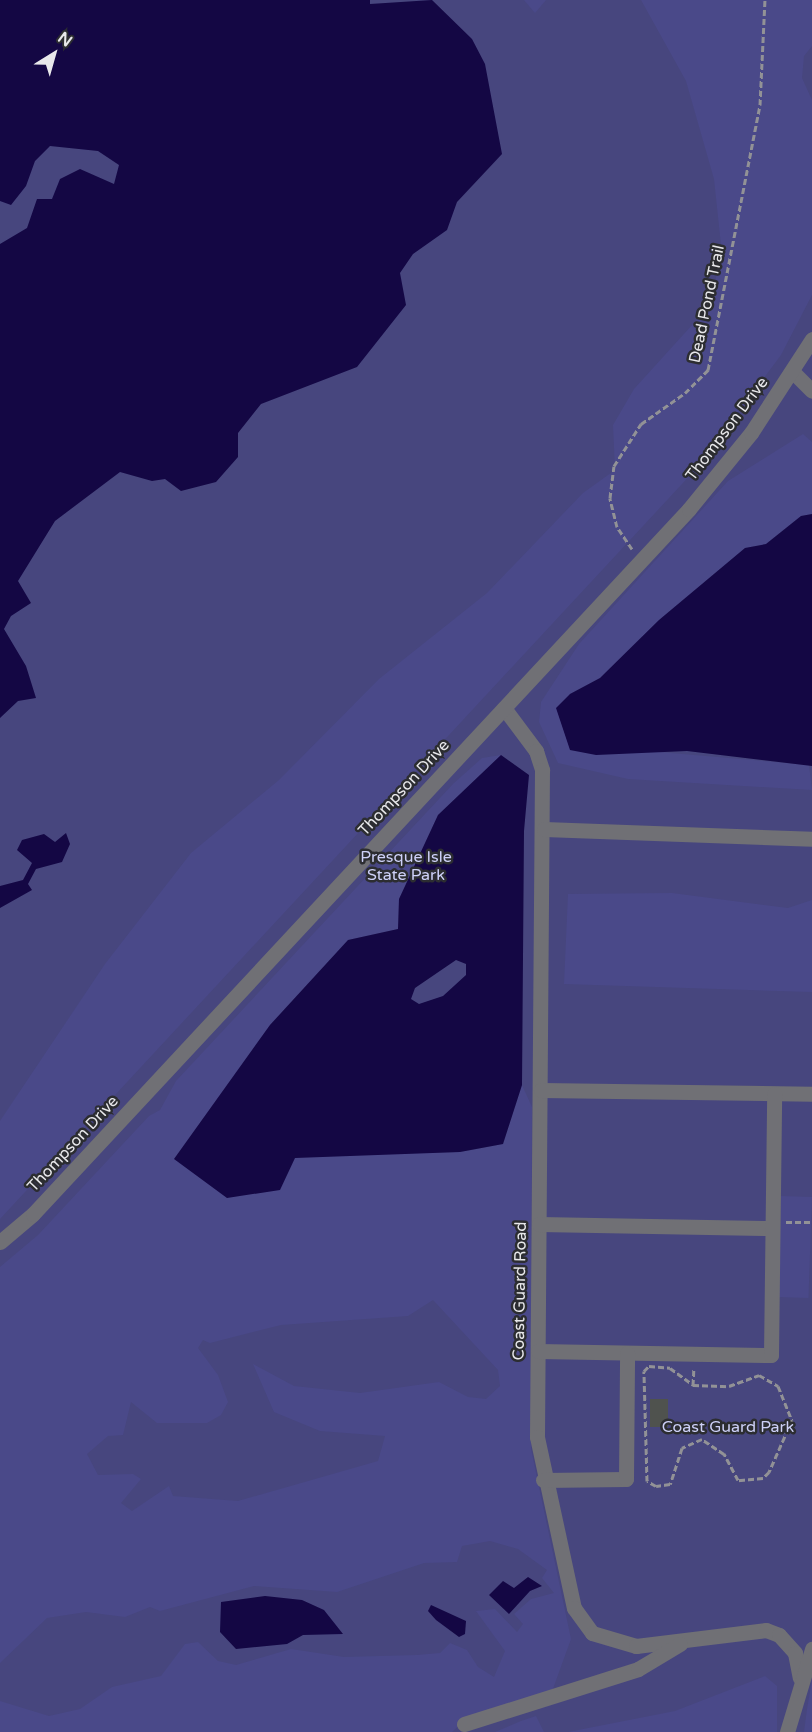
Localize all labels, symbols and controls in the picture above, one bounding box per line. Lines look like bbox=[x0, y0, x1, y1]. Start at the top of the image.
north arrow bbox=[24, 24, 84, 84]
text: N bbox=[54, 28, 76, 51]
street label: Dead Pond Trail bbox=[685, 243, 729, 365]
street label: Thompson Drive bbox=[682, 373, 772, 485]
street label: Thompson Drive bbox=[354, 736, 454, 840]
park label: Presque Isle State Park bbox=[360, 847, 452, 885]
street label: Thompson Drive bbox=[23, 1092, 123, 1196]
street label: Coast Guard Road bbox=[509, 1222, 531, 1360]
park label: Coast Guard Park bbox=[662, 1417, 794, 1437]

